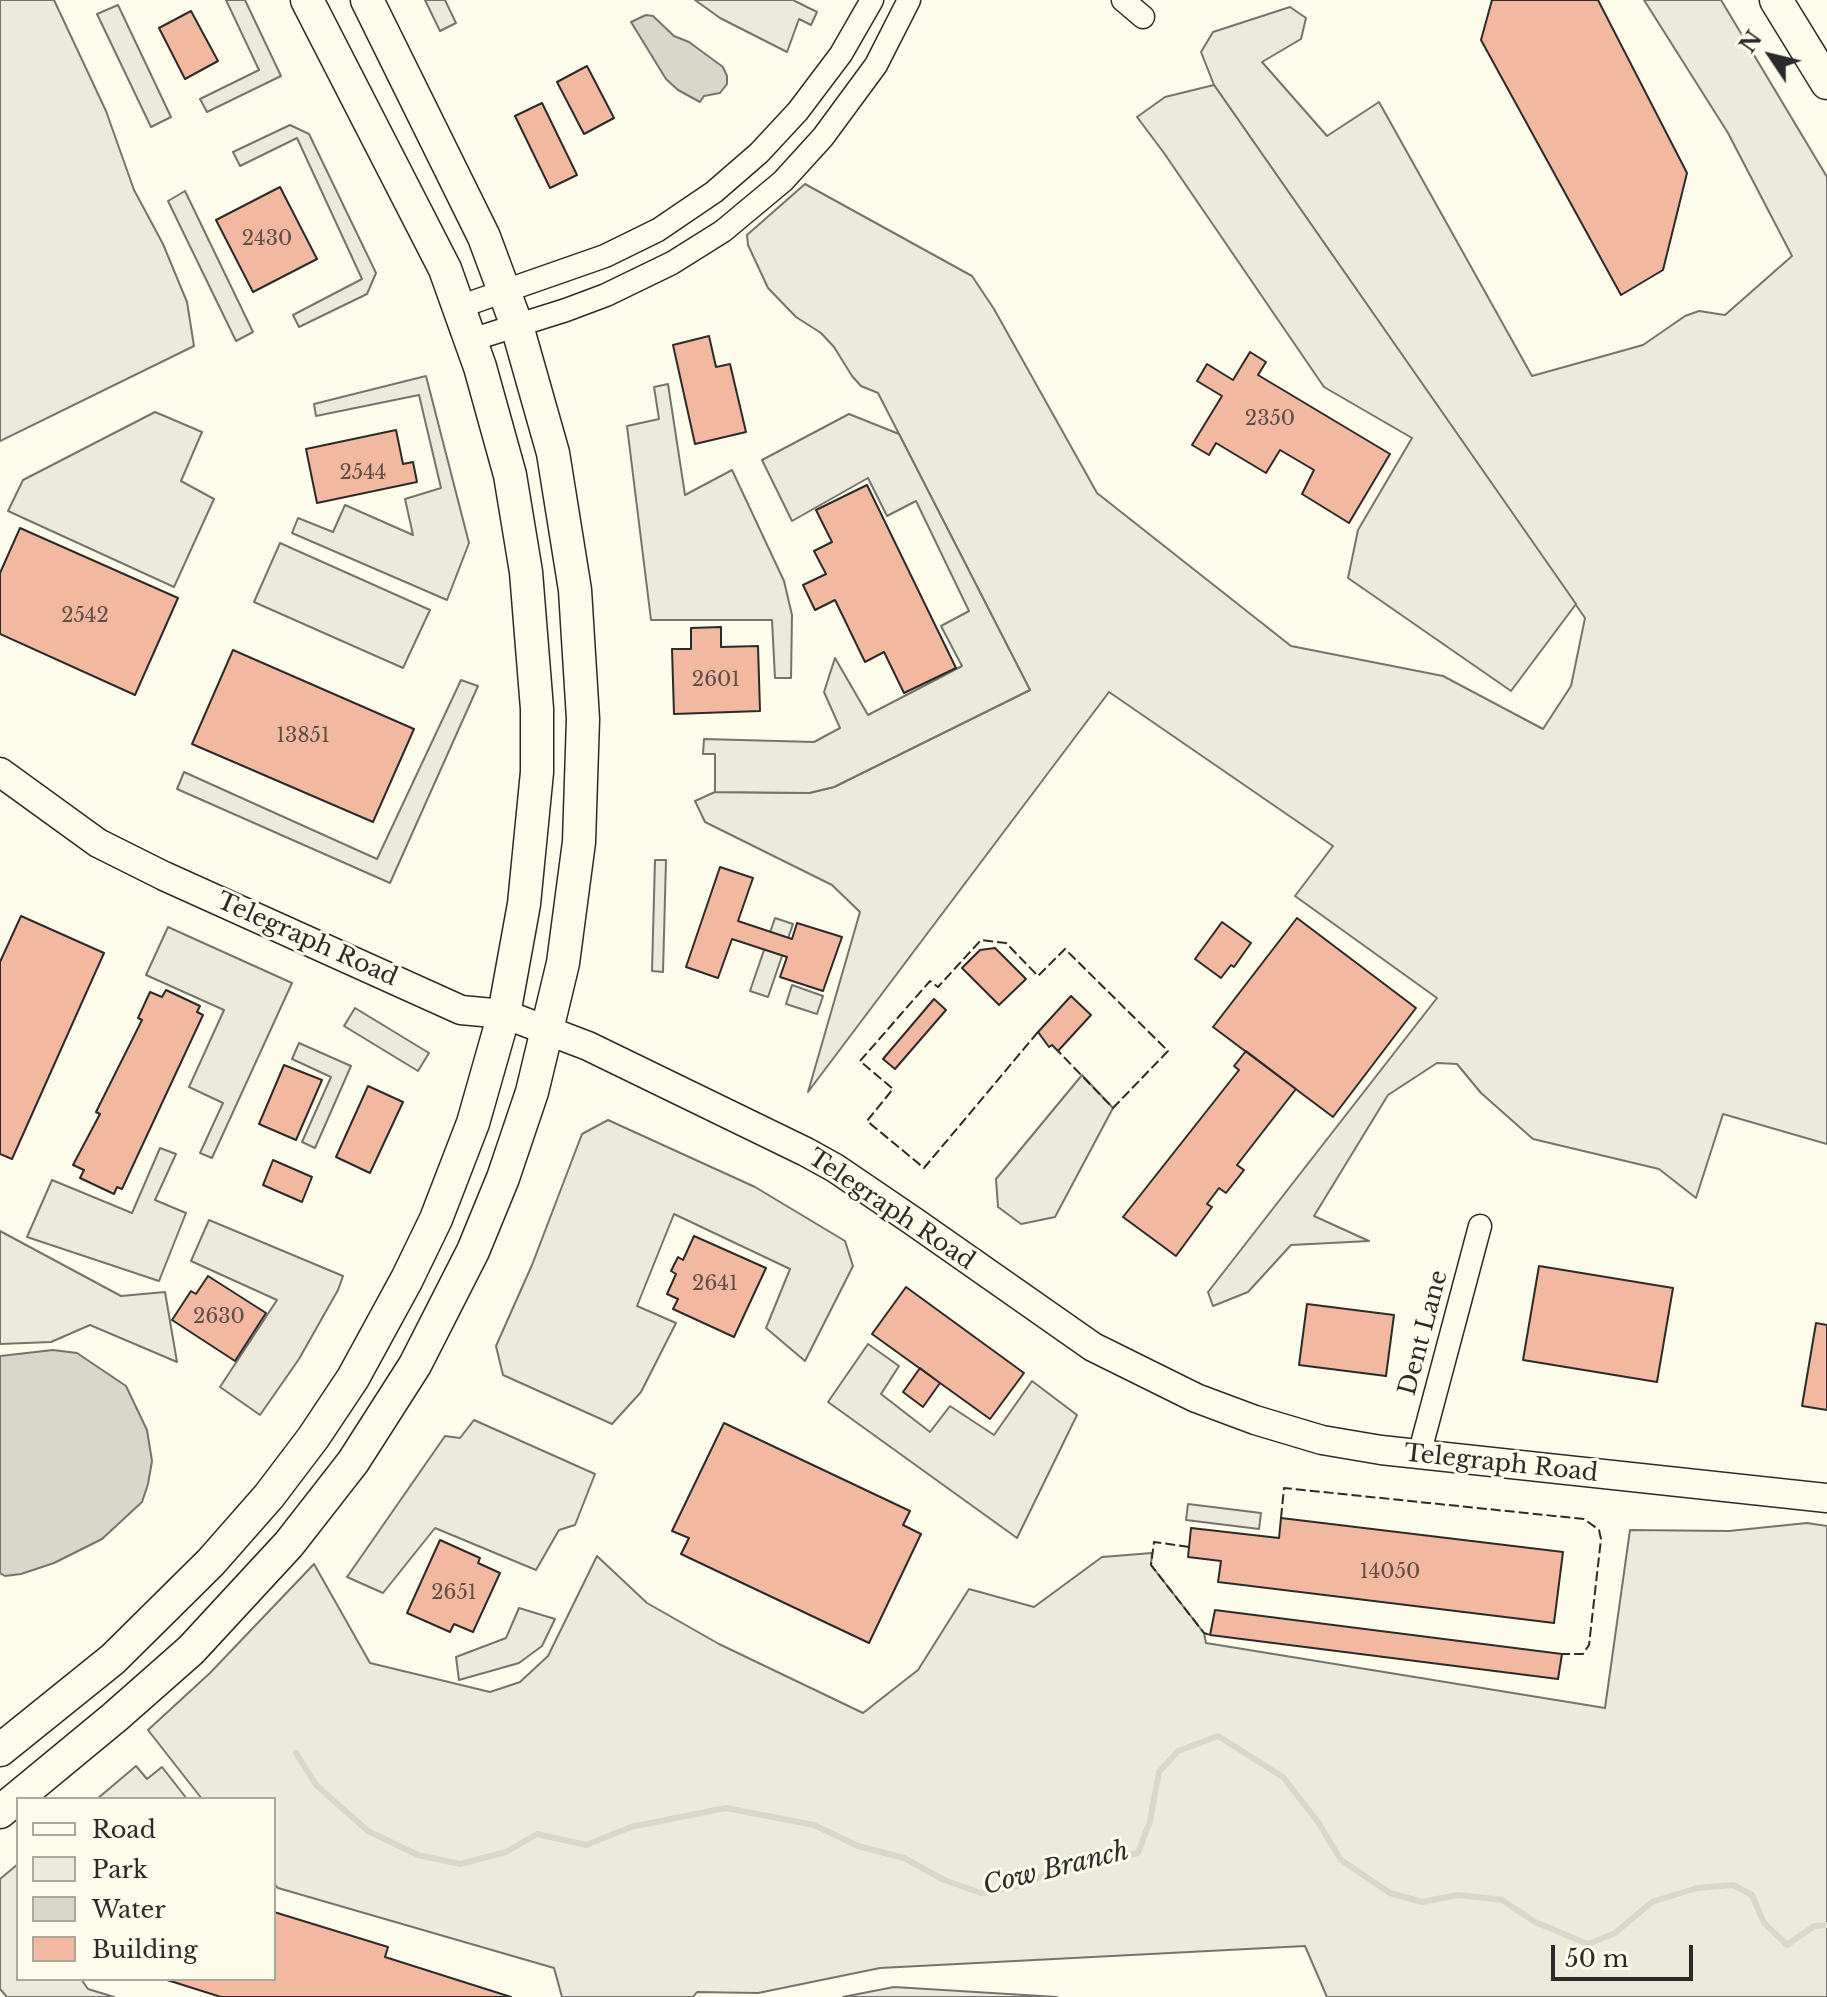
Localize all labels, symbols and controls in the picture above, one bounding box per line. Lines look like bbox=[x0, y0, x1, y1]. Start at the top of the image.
north arrow bbox=[1731, 16, 1811, 96]
text: N bbox=[1734, 26, 1768, 58]
house number: 2430 bbox=[242, 227, 292, 251]
house number: 2350 bbox=[1245, 407, 1295, 431]
house number: 2544 bbox=[339, 461, 387, 485]
house number: 2542 bbox=[61, 604, 109, 628]
house number: 2601 bbox=[692, 668, 740, 692]
house number: 13851 bbox=[276, 724, 330, 748]
street label: Telegraph Road bbox=[212, 887, 402, 993]
street label: Telegraph Road bbox=[802, 1144, 980, 1276]
street label: Dent Lane bbox=[1393, 1267, 1455, 1399]
house number: 2641 bbox=[692, 1272, 738, 1296]
house number: 2630 bbox=[193, 1305, 245, 1329]
street label: Telegraph Road bbox=[1403, 1440, 1599, 1488]
house number: 14050 bbox=[1360, 1560, 1420, 1584]
house number: 2651 bbox=[431, 1581, 477, 1605]
legend bbox=[16, 1797, 276, 1981]
text: Road bbox=[92, 1815, 156, 1844]
water label: Cow Branch bbox=[980, 1836, 1132, 1902]
text: Park bbox=[92, 1855, 148, 1884]
text: Water bbox=[92, 1895, 166, 1924]
scale bar bbox=[1555, 1929, 1697, 1979]
text: Building bbox=[92, 1935, 198, 1964]
text: 50 m bbox=[1565, 1944, 1628, 1973]

